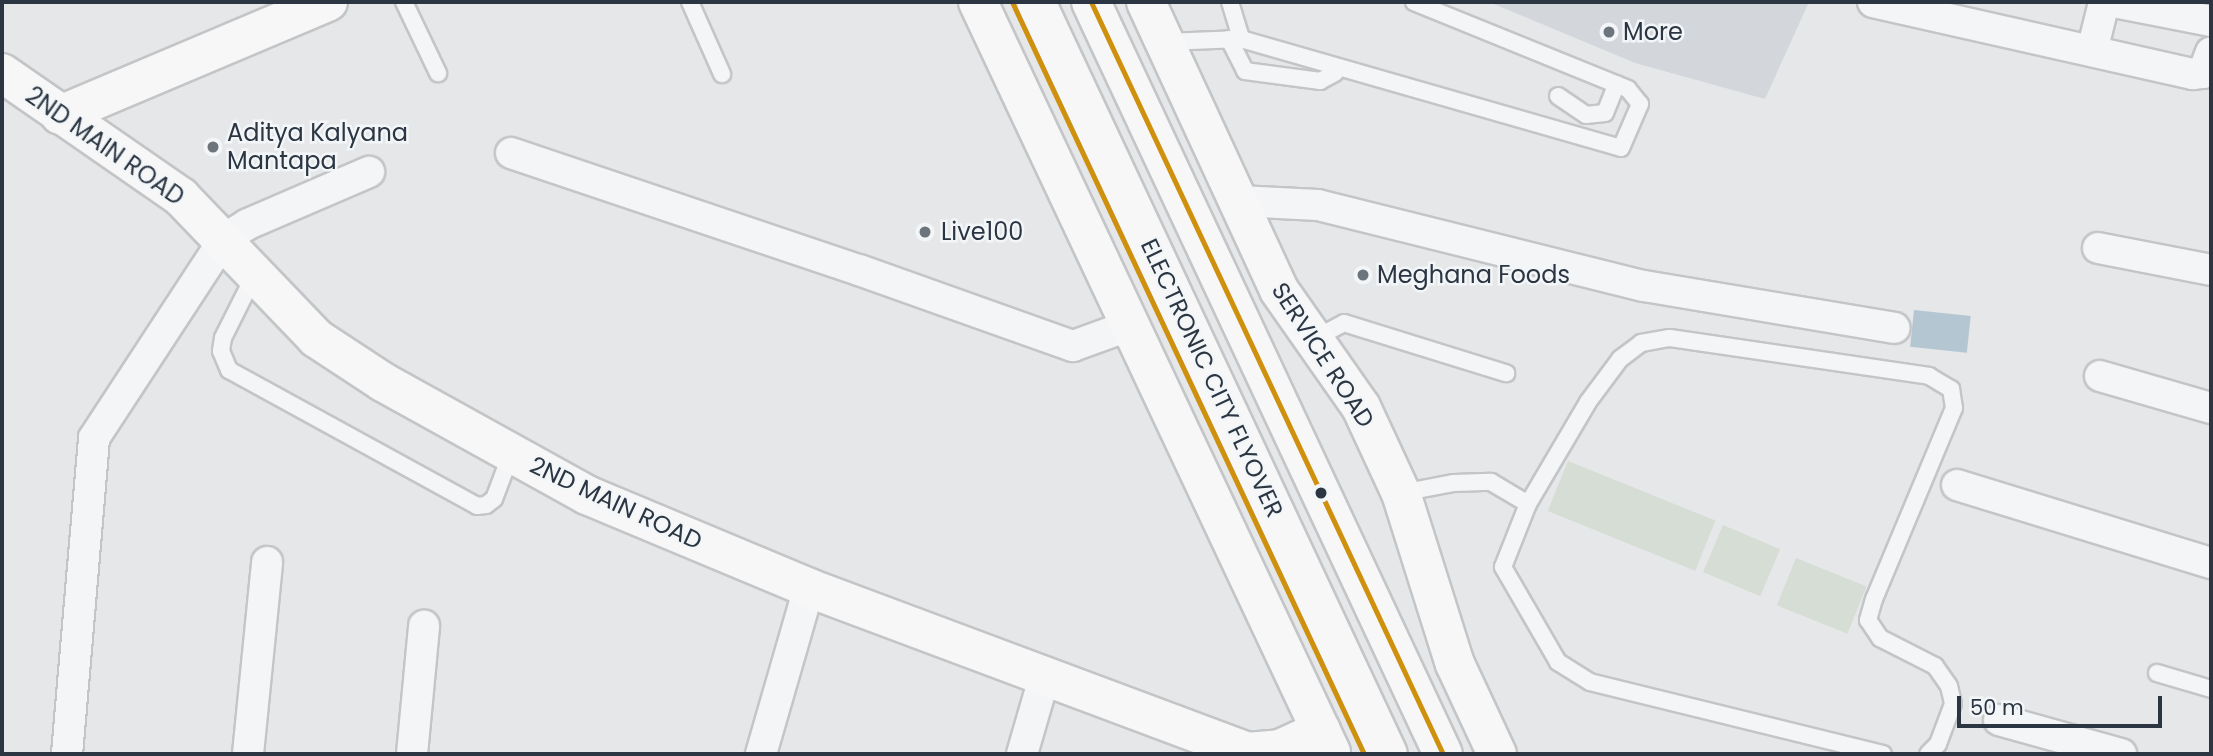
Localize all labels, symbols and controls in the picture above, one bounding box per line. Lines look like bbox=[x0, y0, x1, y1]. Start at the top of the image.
place label: More bbox=[1623, 18, 1683, 46]
marker: More bbox=[1601, 24, 1617, 40]
street label: 2ND MAIN ROAD bbox=[20, 81, 190, 211]
place label: Aditya Kalyana Mantapa bbox=[227, 119, 408, 175]
marker: Aditya Kalyana Mantapa bbox=[205, 139, 221, 155]
place label: Live100 bbox=[941, 218, 1023, 246]
marker: Live100 bbox=[915, 222, 935, 242]
street label: ELECTRONIC CITY FLYOVER bbox=[1135, 234, 1289, 522]
place label: Meghana Foods bbox=[1377, 261, 1570, 289]
marker: Meghana Foods bbox=[1355, 267, 1371, 283]
street label: SERVICE ROAD bbox=[1265, 277, 1381, 433]
street label: 2ND MAIN ROAD bbox=[525, 451, 707, 555]
unlabelled marker bbox=[1314, 486, 1328, 500]
scale bar bbox=[1961, 682, 2166, 726]
text: 50 m bbox=[1970, 693, 2024, 722]

